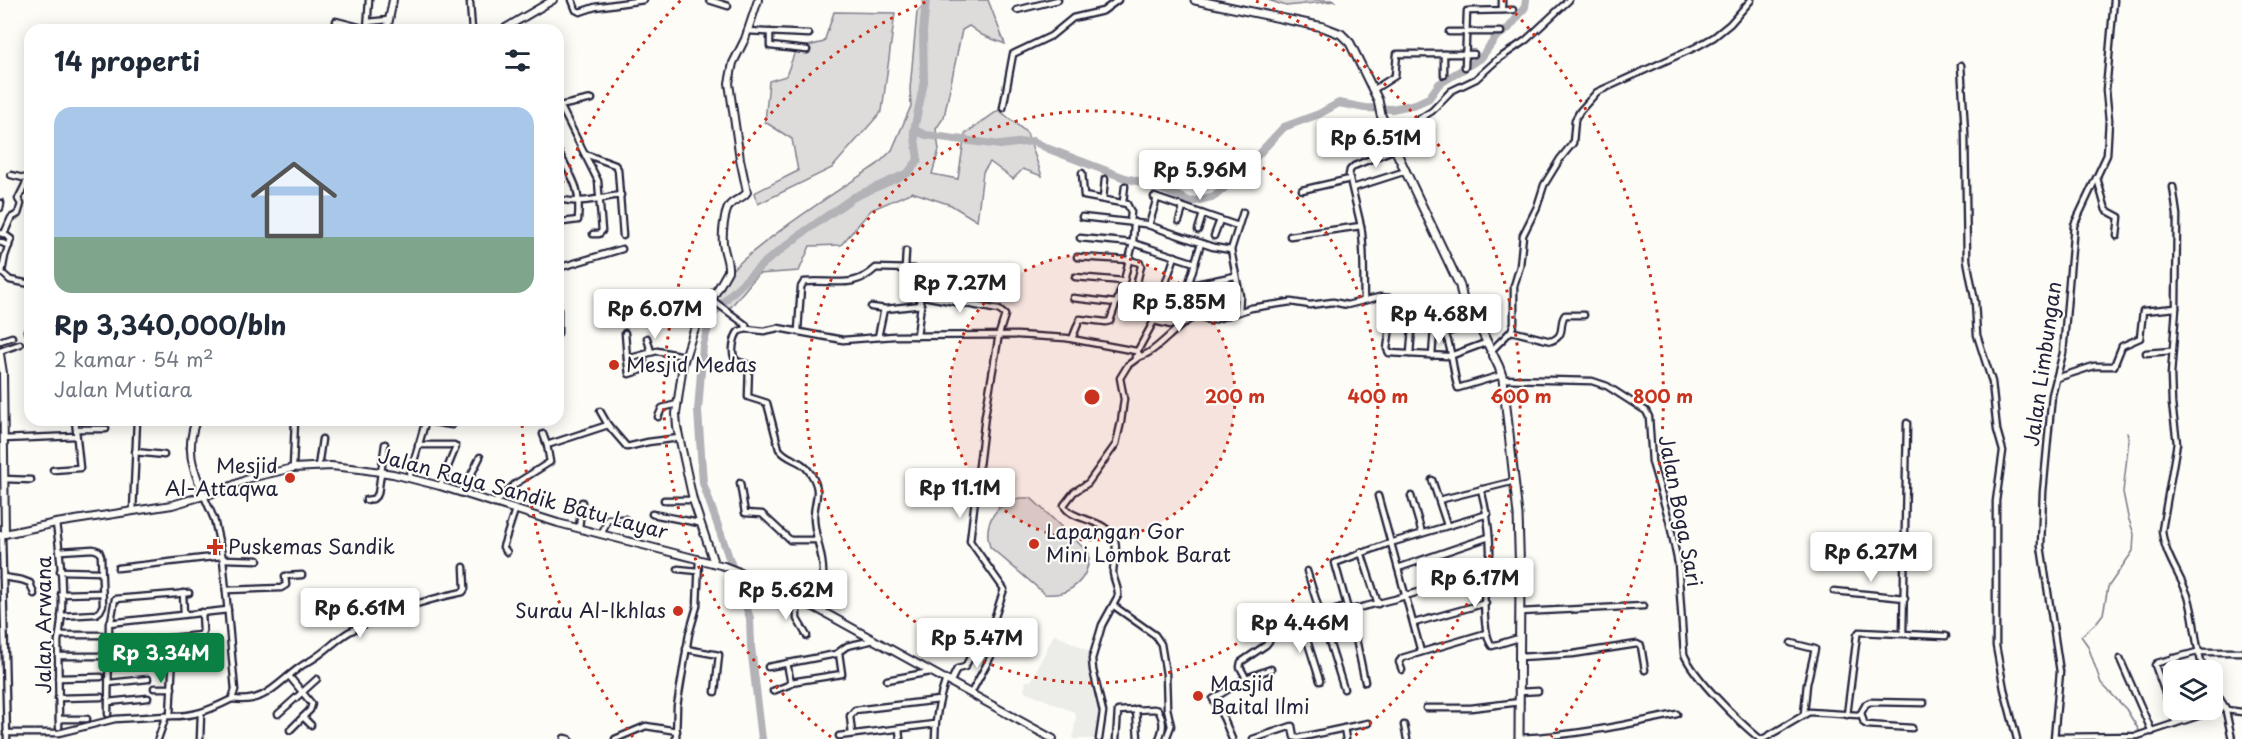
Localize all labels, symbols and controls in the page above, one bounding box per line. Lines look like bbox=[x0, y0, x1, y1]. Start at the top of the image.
text: 14 properti bbox=[54, 41, 200, 80]
icon: filters bbox=[501, 44, 534, 77]
pin: Rp 6.51M bbox=[1314, 118, 1438, 169]
text: Rp 6.51M bbox=[1331, 122, 1421, 152]
icon: home bbox=[240, 146, 348, 254]
pin: Rp 5.96M bbox=[1138, 150, 1262, 201]
text: Rp 5.96M bbox=[1153, 154, 1247, 184]
pin: Rp 7.27M bbox=[898, 263, 1022, 314]
text: Rp 7.27M bbox=[913, 267, 1007, 297]
street label: Jalan Limbungan bbox=[2016, 279, 2068, 448]
pin: Rp 5.85M bbox=[1117, 282, 1241, 333]
text: Rp 5.85M bbox=[1132, 286, 1226, 316]
pin: Rp 6.07M bbox=[593, 289, 717, 340]
text: Rp 6.07M bbox=[608, 293, 702, 323]
pin: Rp 4.68M bbox=[1377, 294, 1501, 345]
text: Rp 4.68M bbox=[1390, 298, 1488, 328]
text: Rp 3,340,000/bln bbox=[54, 305, 287, 344]
text: 2 kamar · 54 m² bbox=[54, 344, 214, 374]
place label: Mesjid Medas bbox=[626, 349, 757, 379]
marker: Mesjid Medas bbox=[607, 358, 621, 372]
text: Jalan Mutiara bbox=[54, 374, 192, 404]
text: 200 m bbox=[1205, 382, 1265, 409]
text: 400 m bbox=[1348, 382, 1408, 409]
text: 600 m bbox=[1490, 382, 1552, 409]
text: 800 m bbox=[1633, 382, 1693, 409]
centre of rings bbox=[1082, 387, 1102, 407]
street label: Jalan Boga Sari bbox=[1652, 432, 1710, 589]
street label: Jalan Raya Sandik Batu Layar bbox=[375, 440, 671, 546]
place label: Mesjid Al-Attaqwa bbox=[165, 450, 279, 503]
pin: Rp 11.1M bbox=[898, 468, 1022, 519]
marker: Mesjid Al-Attaqwa bbox=[283, 471, 297, 485]
text: Rp 11.1M bbox=[919, 472, 1001, 502]
place label: Lapangan Gor Mini Lombok Barat bbox=[1046, 516, 1231, 569]
place label: Puskemas Sandik bbox=[228, 531, 395, 561]
pin: Rp 6.27M bbox=[1809, 532, 1933, 583]
text: Rp 6.27M bbox=[1824, 536, 1918, 566]
marker: Lapangan Gor Mini Lombok Barat bbox=[1027, 537, 1041, 551]
marker: Puskemas Sandik bbox=[206, 538, 224, 556]
street label: Jalan Arwana bbox=[28, 556, 58, 694]
pin: Rp 6.17M bbox=[1413, 558, 1537, 609]
text: Rp 6.17M bbox=[1431, 562, 1519, 592]
pin: Rp 5.62M bbox=[724, 570, 848, 621]
text: Rp 5.62M bbox=[738, 574, 834, 604]
pin: Rp 6.61M bbox=[298, 588, 422, 639]
text: Rp 6.61M bbox=[315, 592, 406, 622]
place label: Surau Al-Ikhlas bbox=[515, 595, 666, 625]
pin: Rp 4.46M bbox=[1238, 603, 1362, 654]
marker: Surau Al-Ikhlas bbox=[671, 604, 685, 618]
text: Rp 4.46M bbox=[1251, 607, 1349, 637]
pin: Rp 5.47M bbox=[915, 618, 1039, 669]
text: Rp 5.47M bbox=[931, 622, 1023, 652]
pin: Rp 3.34M bbox=[99, 633, 223, 684]
text: Rp 3.34M bbox=[112, 637, 210, 667]
map controls bbox=[2163, 660, 2223, 720]
button: layers bbox=[2163, 660, 2223, 720]
place label: Masjid Baital Ilmi bbox=[1210, 668, 1310, 721]
marker: Masjid Baital Ilmi bbox=[1191, 689, 1205, 703]

